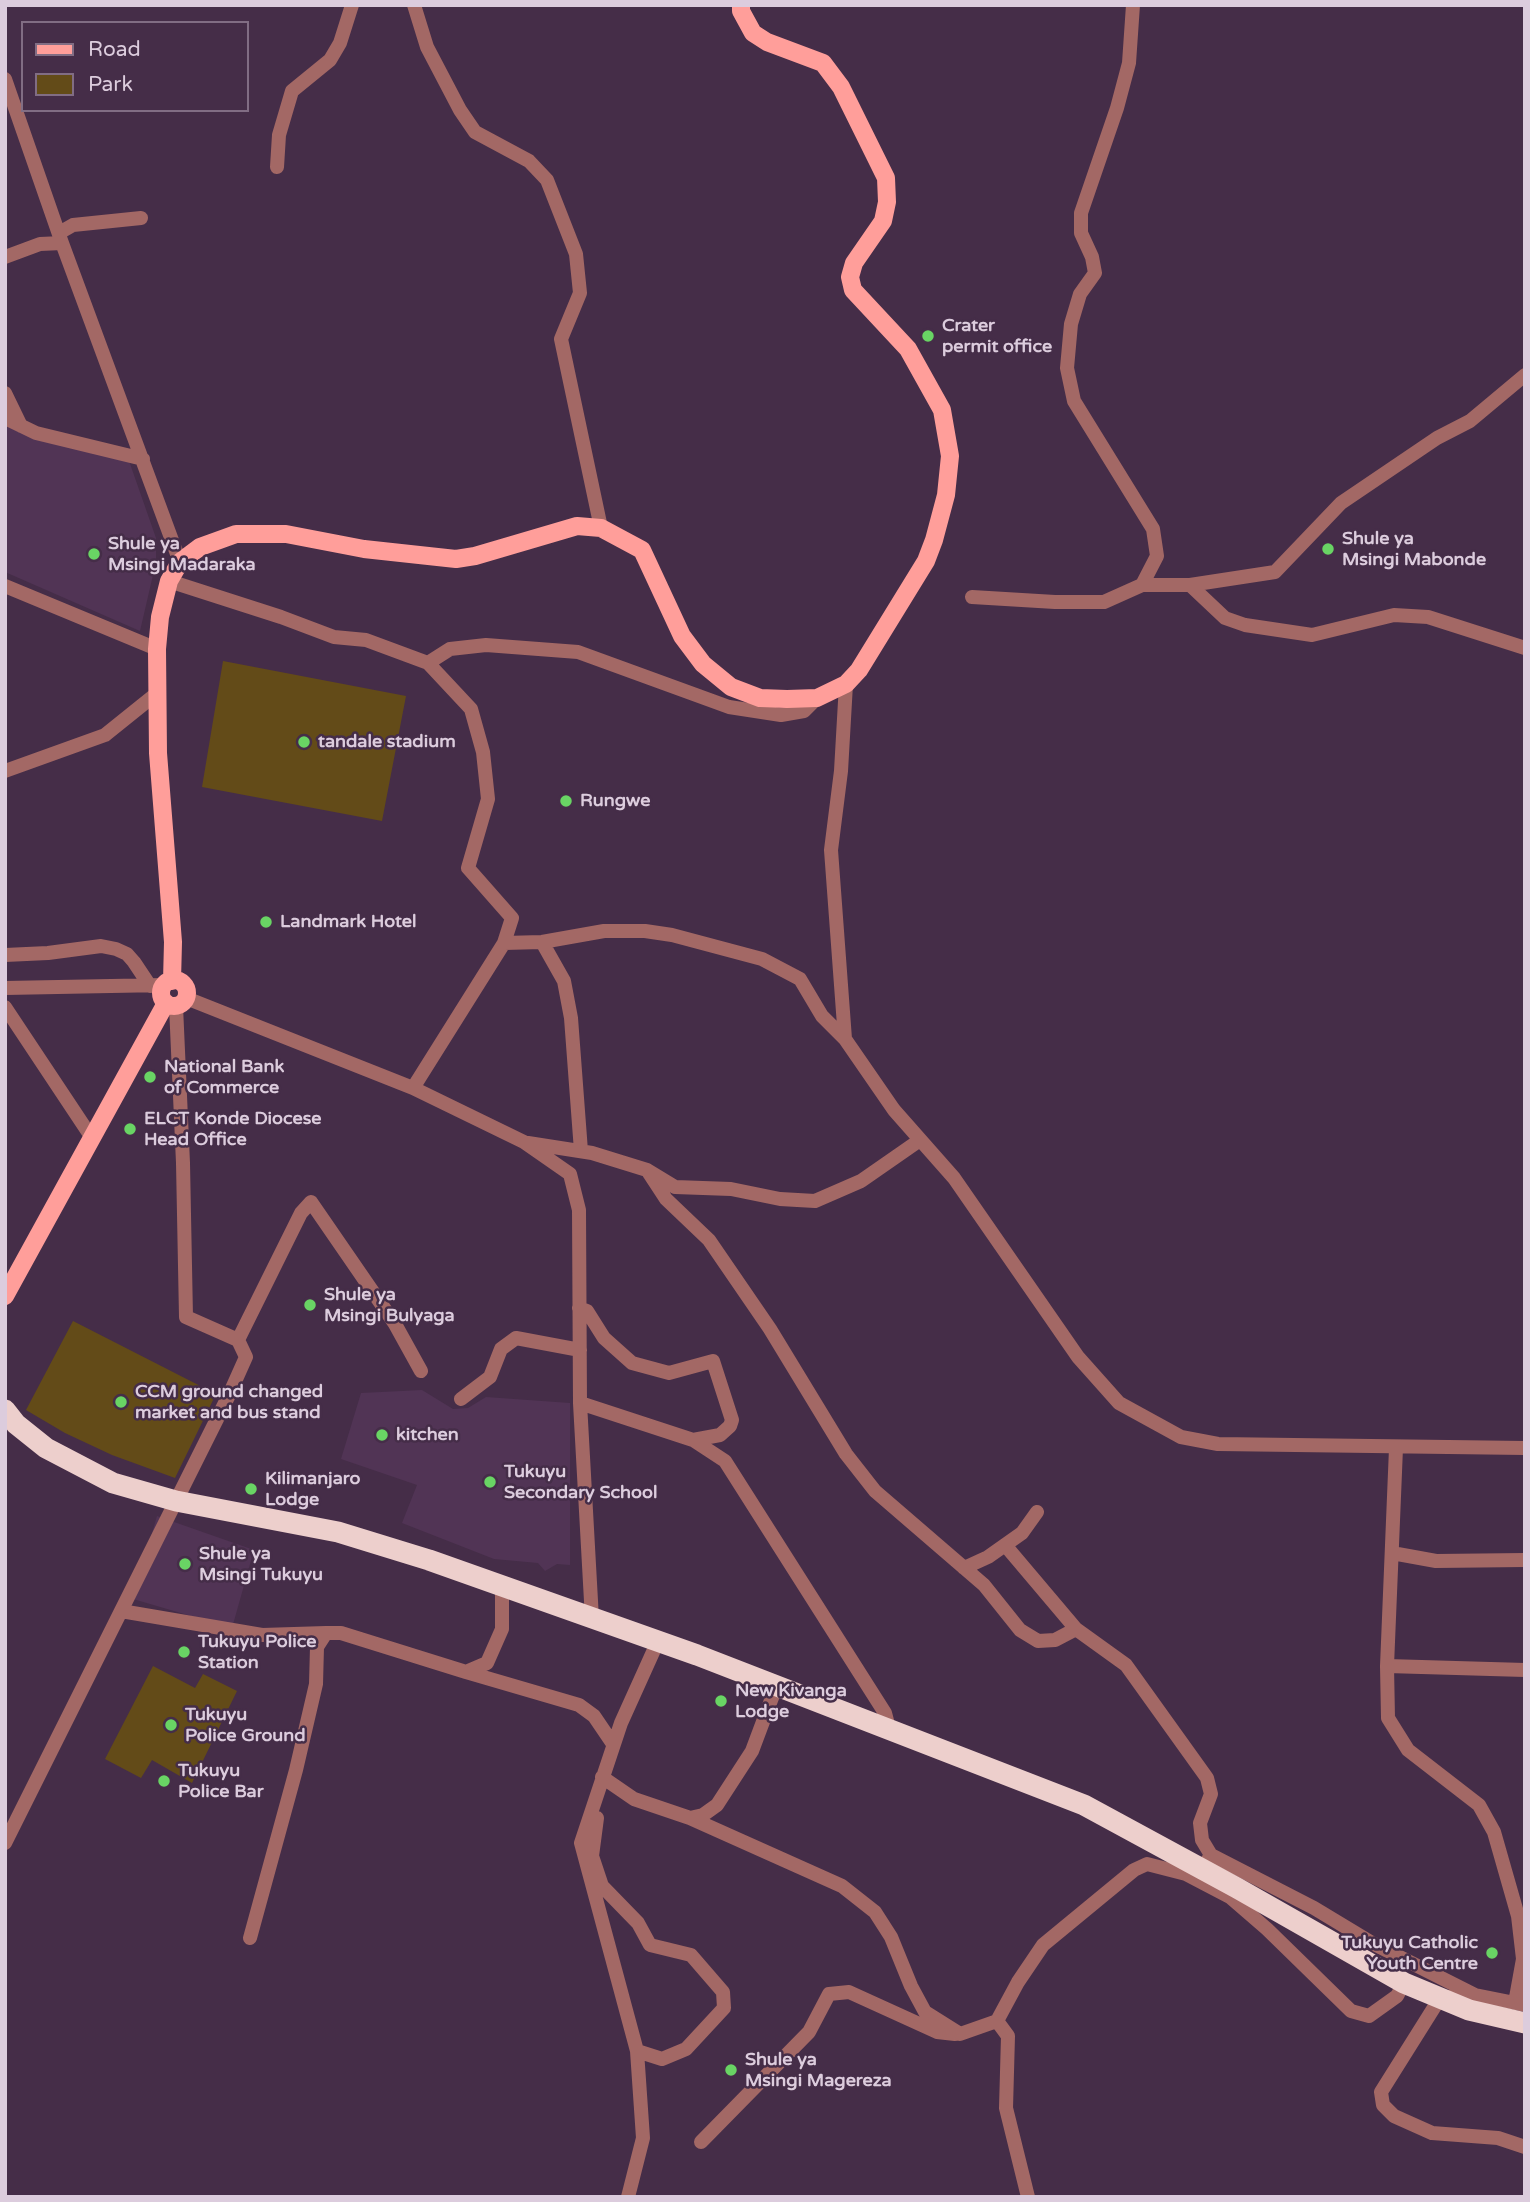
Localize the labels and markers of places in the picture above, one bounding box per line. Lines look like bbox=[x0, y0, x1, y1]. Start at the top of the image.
place label: Crater permit office bbox=[942, 315, 1052, 358]
marker: Crater permit office bbox=[920, 328, 936, 344]
place label: Shule ya Msingi Mabonde bbox=[1342, 528, 1486, 570]
place label: Shule ya Msingi Madaraka bbox=[108, 533, 256, 576]
marker: Shule ya Msingi Mabonde bbox=[1320, 541, 1336, 557]
marker: Shule ya Msingi Madaraka bbox=[86, 546, 102, 562]
place label: tandale stadium bbox=[318, 731, 456, 753]
marker: tandale stadium bbox=[296, 734, 312, 750]
place label: Rungwe bbox=[580, 790, 650, 812]
marker: Rungwe bbox=[558, 793, 574, 809]
place label: Landmark Hotel bbox=[280, 911, 416, 933]
marker: Landmark Hotel bbox=[258, 914, 274, 930]
place label: National Bank of Commerce bbox=[164, 1056, 284, 1098]
marker: National Bank of Commerce bbox=[142, 1069, 158, 1085]
place label: ELCT Konde Diocese Head Office bbox=[144, 1108, 321, 1150]
marker: ELCT Konde Diocese Head Office bbox=[122, 1121, 138, 1137]
place label: Shule ya Msingi Bulyaga bbox=[324, 1284, 455, 1326]
marker: Shule ya Msingi Bulyaga bbox=[302, 1297, 318, 1313]
place label: CCM ground changed market and bus stand bbox=[135, 1381, 323, 1424]
marker: CCM ground changed market and bus stand bbox=[113, 1394, 129, 1410]
place label: kitchen bbox=[396, 1424, 459, 1446]
marker: kitchen bbox=[374, 1427, 390, 1443]
place label: Tukuyu Secondary School bbox=[504, 1461, 657, 1504]
place label: Kilimanjaro Lodge bbox=[265, 1468, 360, 1510]
marker: Tukuyu Secondary School bbox=[482, 1474, 498, 1490]
marker: Kilimanjaro Lodge bbox=[243, 1481, 259, 1497]
place label: Shule ya Msingi Tukuyu bbox=[199, 1543, 323, 1586]
marker: Shule ya Msingi Tukuyu bbox=[177, 1556, 193, 1572]
place label: Tukuyu Police Station bbox=[198, 1631, 316, 1674]
marker: Tukuyu Police Station bbox=[176, 1644, 192, 1660]
place label: New Kivanga Lodge bbox=[735, 1680, 847, 1722]
marker: New Kivanga Lodge bbox=[713, 1693, 729, 1709]
place label: Tukuyu Police Ground bbox=[185, 1704, 306, 1746]
marker: Tukuyu Police Ground bbox=[163, 1717, 179, 1733]
place label: Tukuyu Police Bar bbox=[178, 1760, 264, 1802]
marker: Tukuyu Police Bar bbox=[156, 1773, 172, 1789]
place label: Tukuyu Catholic Youth Centre bbox=[1341, 1932, 1478, 1974]
marker: Tukuyu Catholic Youth Centre bbox=[1484, 1945, 1500, 1961]
place label: Shule ya Msingi Magereza bbox=[745, 2049, 892, 2092]
marker: Shule ya Msingi Magereza bbox=[723, 2062, 739, 2078]

